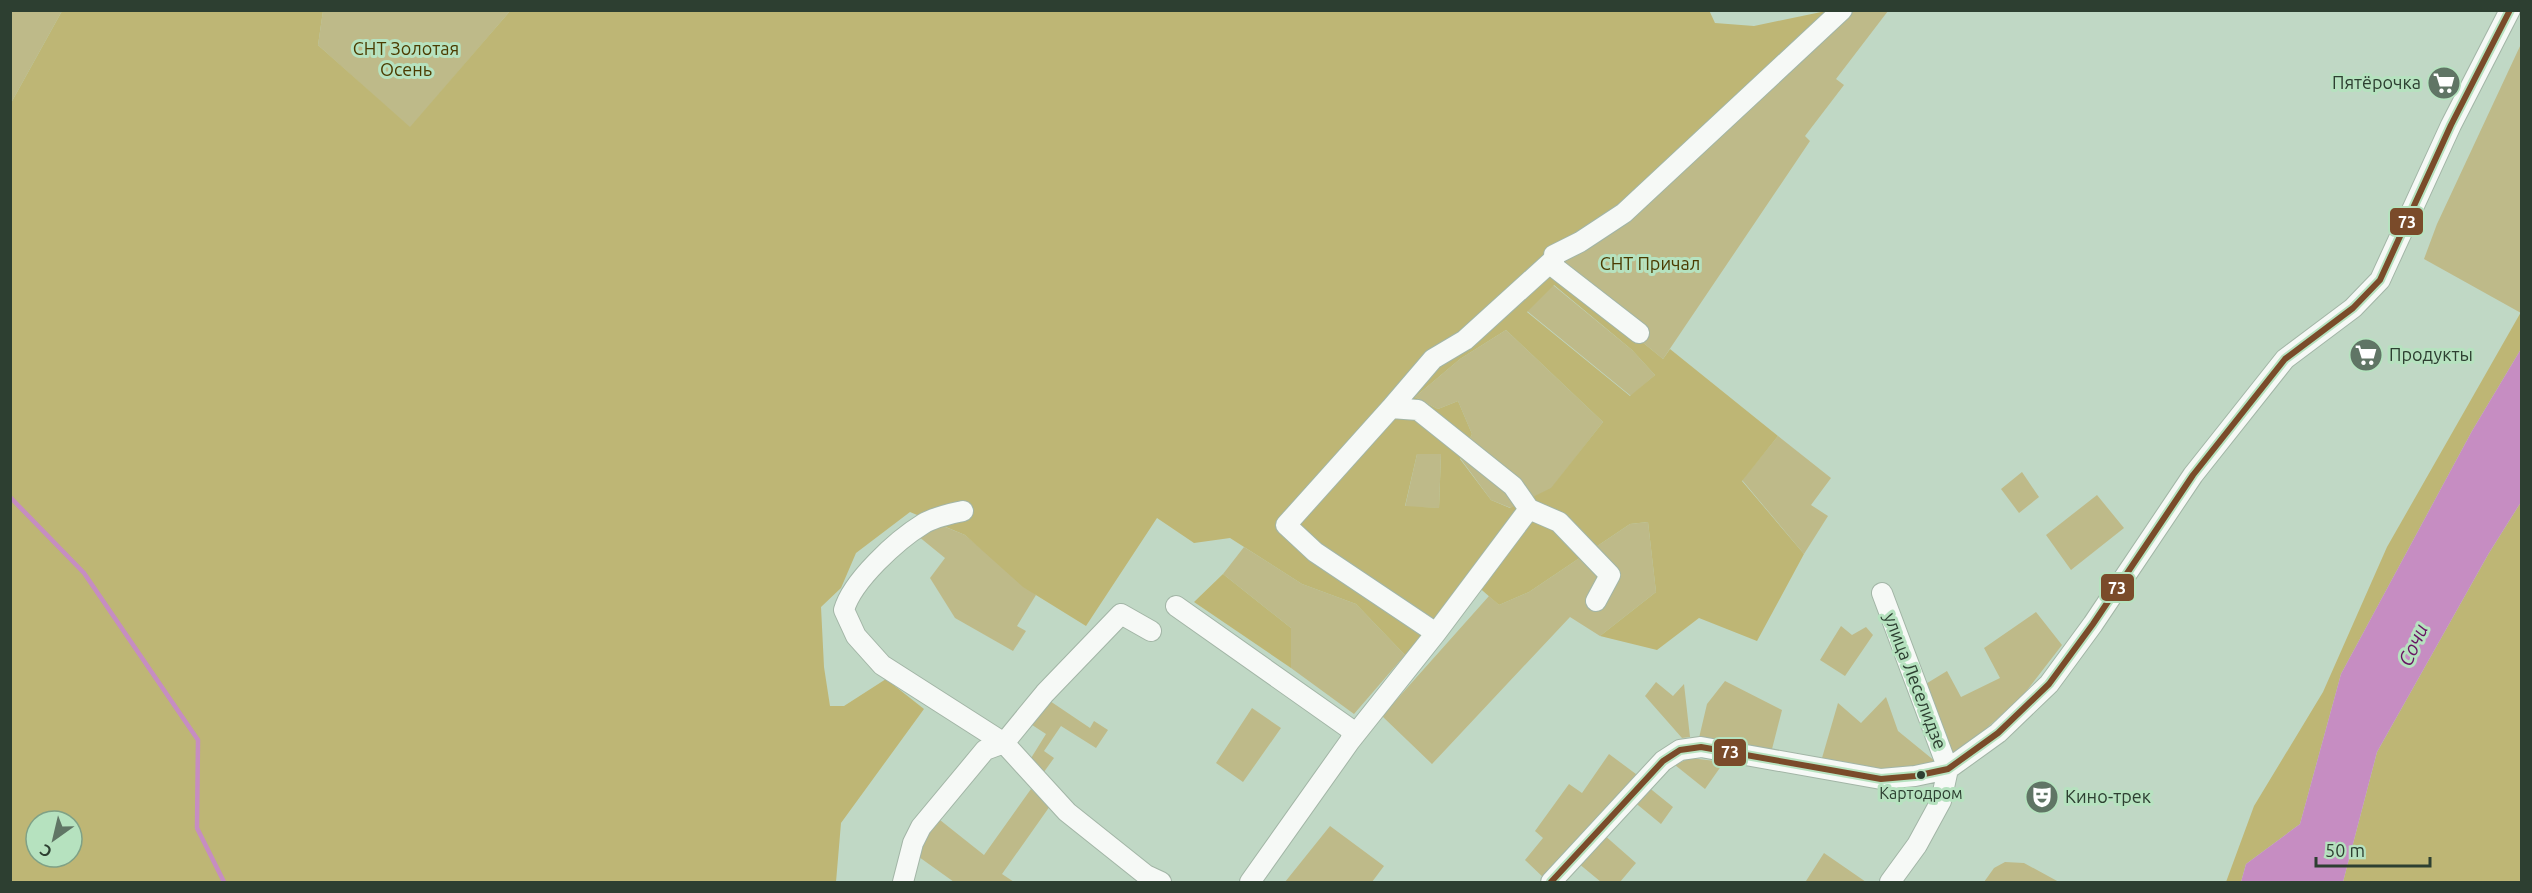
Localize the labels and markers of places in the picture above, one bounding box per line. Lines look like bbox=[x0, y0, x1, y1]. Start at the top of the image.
supermarket icon: Пятёрочка bbox=[2426, 65, 2462, 101]
place label: Пятёрочка bbox=[2332, 72, 2421, 92]
supermarket icon: Продукты bbox=[2348, 337, 2384, 373]
place label: Продукты bbox=[2389, 344, 2473, 364]
marker: Картодром bbox=[1915, 769, 1927, 781]
theatre icon: Кино-трек bbox=[2024, 779, 2060, 815]
place label: Картодром bbox=[1879, 784, 1963, 802]
place label: Кино-трек bbox=[2065, 786, 2151, 806]

